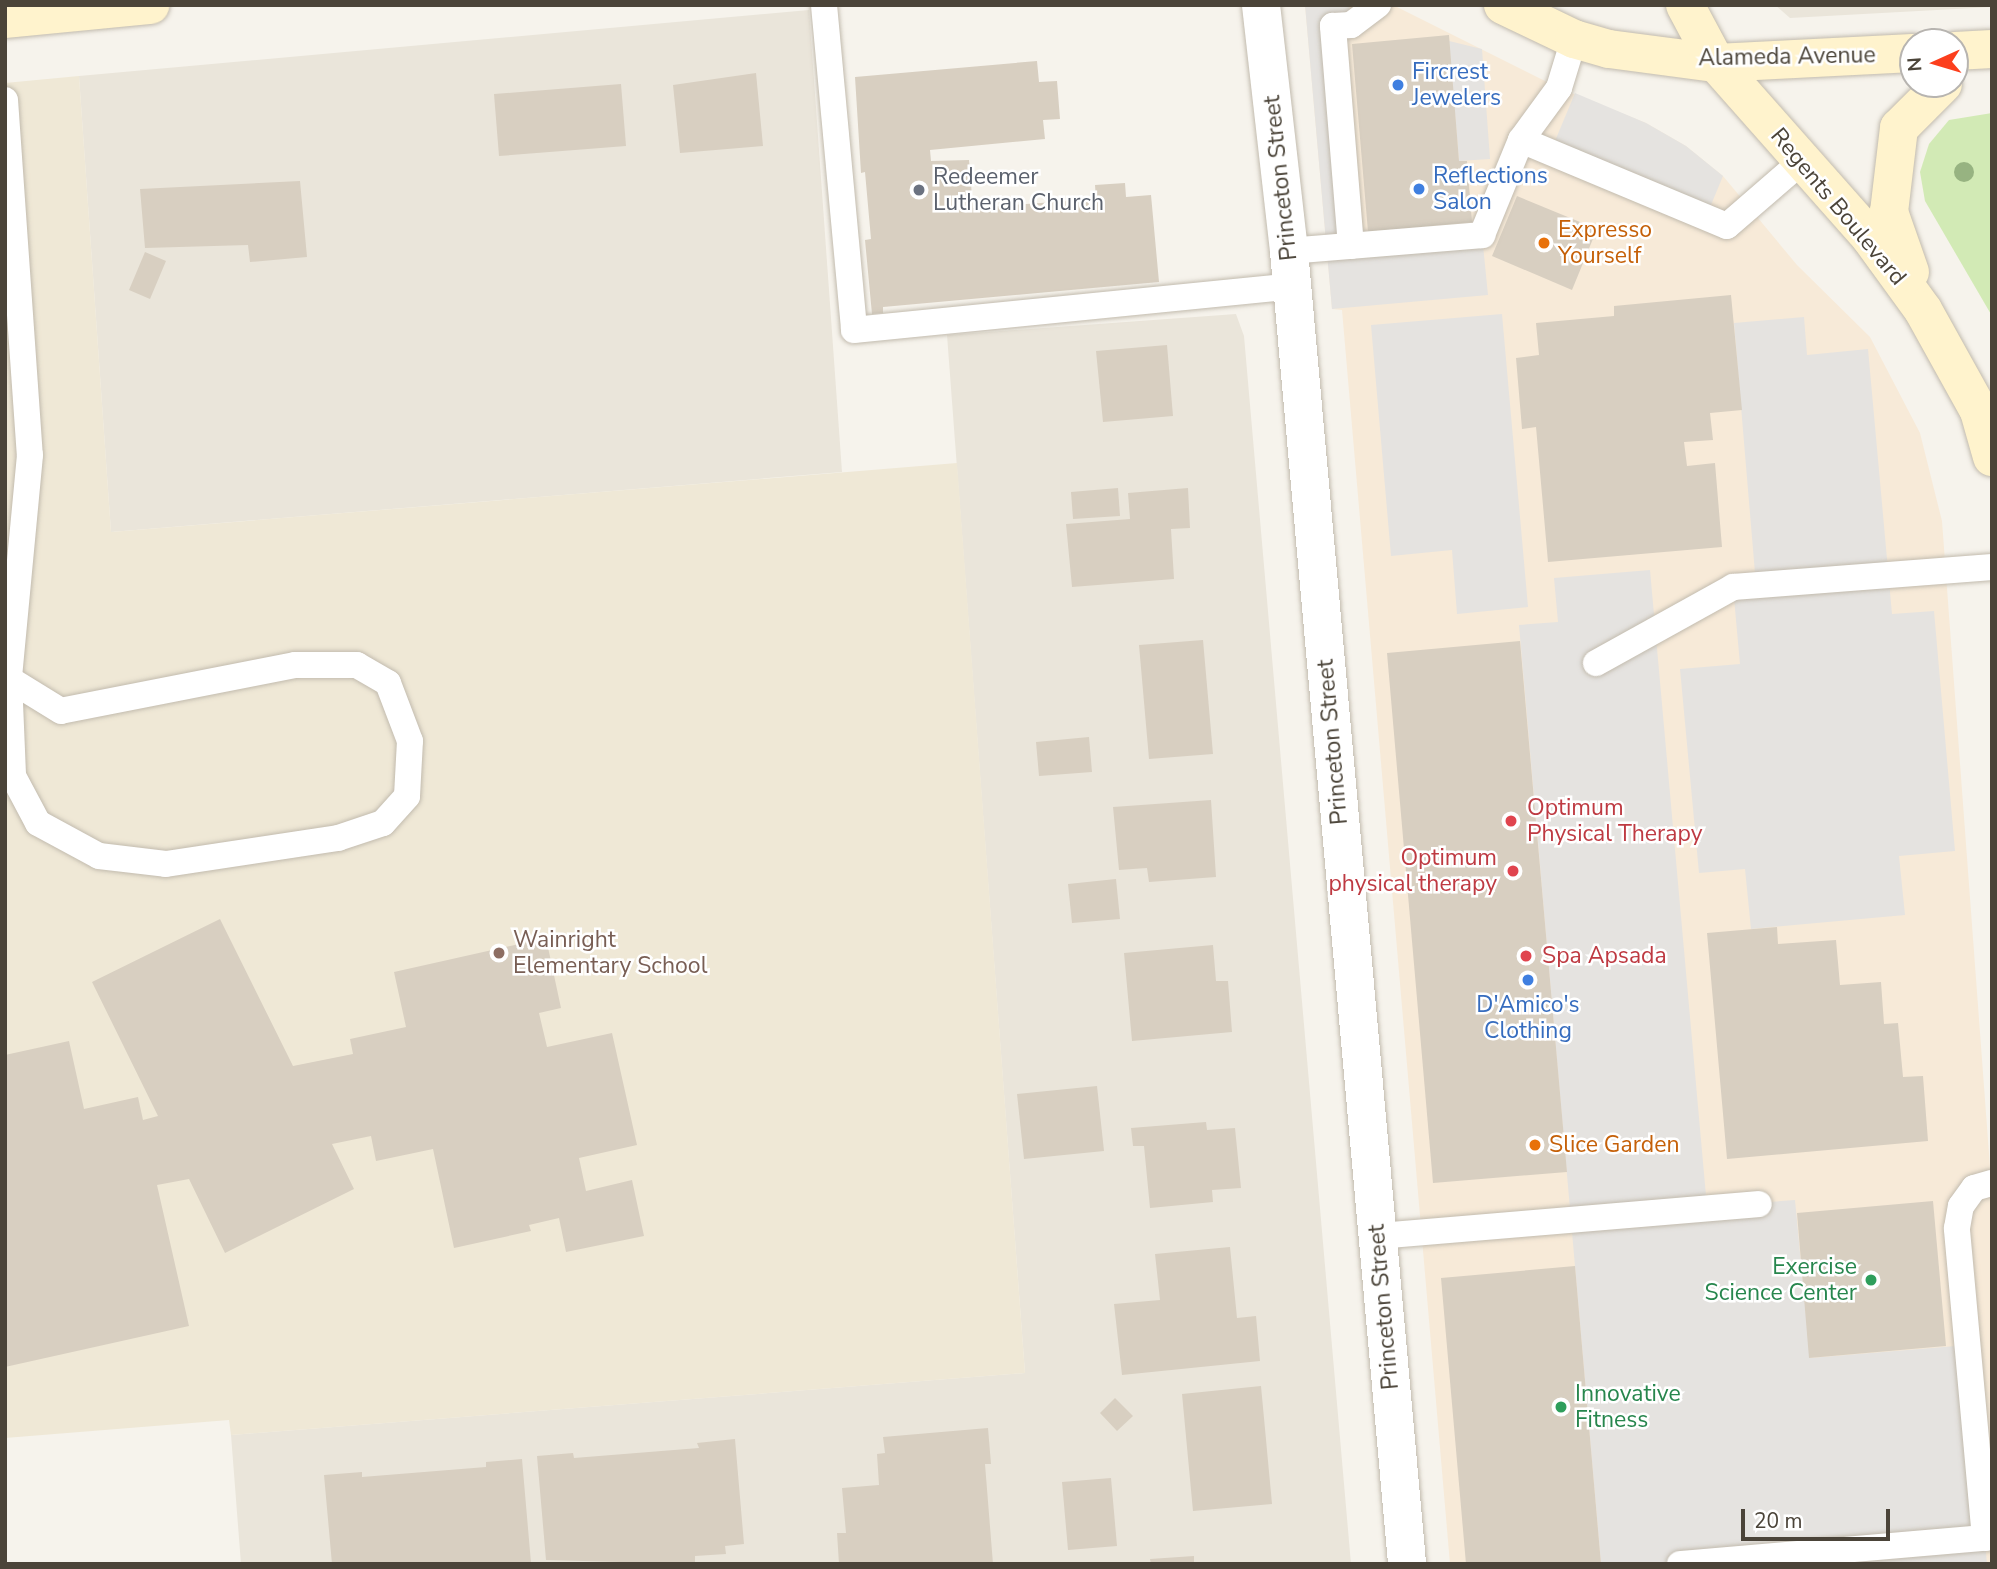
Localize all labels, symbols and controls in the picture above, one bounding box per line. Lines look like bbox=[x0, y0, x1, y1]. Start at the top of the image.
north arrow bbox=[1899, 28, 1969, 98]
street label: Alameda Avenue bbox=[1698, 42, 1876, 72]
text: N bbox=[1902, 56, 1929, 72]
place label: Fircrest Jewelers bbox=[1412, 58, 1501, 112]
marker: Fircrest Jewelers bbox=[1390, 77, 1406, 93]
street label: Princeton Street bbox=[1259, 94, 1303, 262]
street label: Regents Boulevard bbox=[1764, 123, 1912, 291]
place label: Reflections Salon bbox=[1433, 162, 1548, 216]
place label: Redeemer Lutheran Church bbox=[933, 163, 1104, 217]
marker: Reflections Salon bbox=[1411, 181, 1427, 197]
marker: Redeemer Lutheran Church bbox=[911, 182, 927, 198]
place label: Expresso Yourself bbox=[1558, 216, 1652, 270]
marker: Expresso Yourself bbox=[1536, 235, 1552, 251]
street label: Princeton Street bbox=[1312, 658, 1354, 826]
place label: Optimum Physical Therapy bbox=[1527, 794, 1702, 848]
marker: Optimum Physical Therapy bbox=[1501, 811, 1521, 831]
place label: Optimum physical therapy bbox=[1328, 844, 1497, 898]
marker: Optimum physical therapy bbox=[1503, 861, 1523, 881]
place label: Wainright Elementary School bbox=[513, 926, 707, 980]
place label: Spa Apsada bbox=[1542, 942, 1667, 970]
marker: Wainright Elementary School bbox=[491, 945, 507, 961]
marker: Spa Apsada bbox=[1516, 946, 1536, 966]
marker: D'Amico's Clothing bbox=[1520, 972, 1536, 988]
place label: D'Amico's Clothing bbox=[1476, 991, 1580, 1045]
place label: Slice Garden bbox=[1549, 1131, 1680, 1159]
marker: Slice Garden bbox=[1527, 1137, 1543, 1153]
street label: Princeton Street bbox=[1363, 1223, 1405, 1391]
place label: Exercise Science Center bbox=[1705, 1253, 1857, 1307]
marker: Exercise Science Center bbox=[1863, 1272, 1879, 1288]
place label: Innovative Fitness bbox=[1575, 1380, 1681, 1434]
marker: Innovative Fitness bbox=[1553, 1399, 1569, 1415]
scale bar bbox=[1745, 1496, 1894, 1540]
text: 20 m bbox=[1754, 1507, 1803, 1535]

